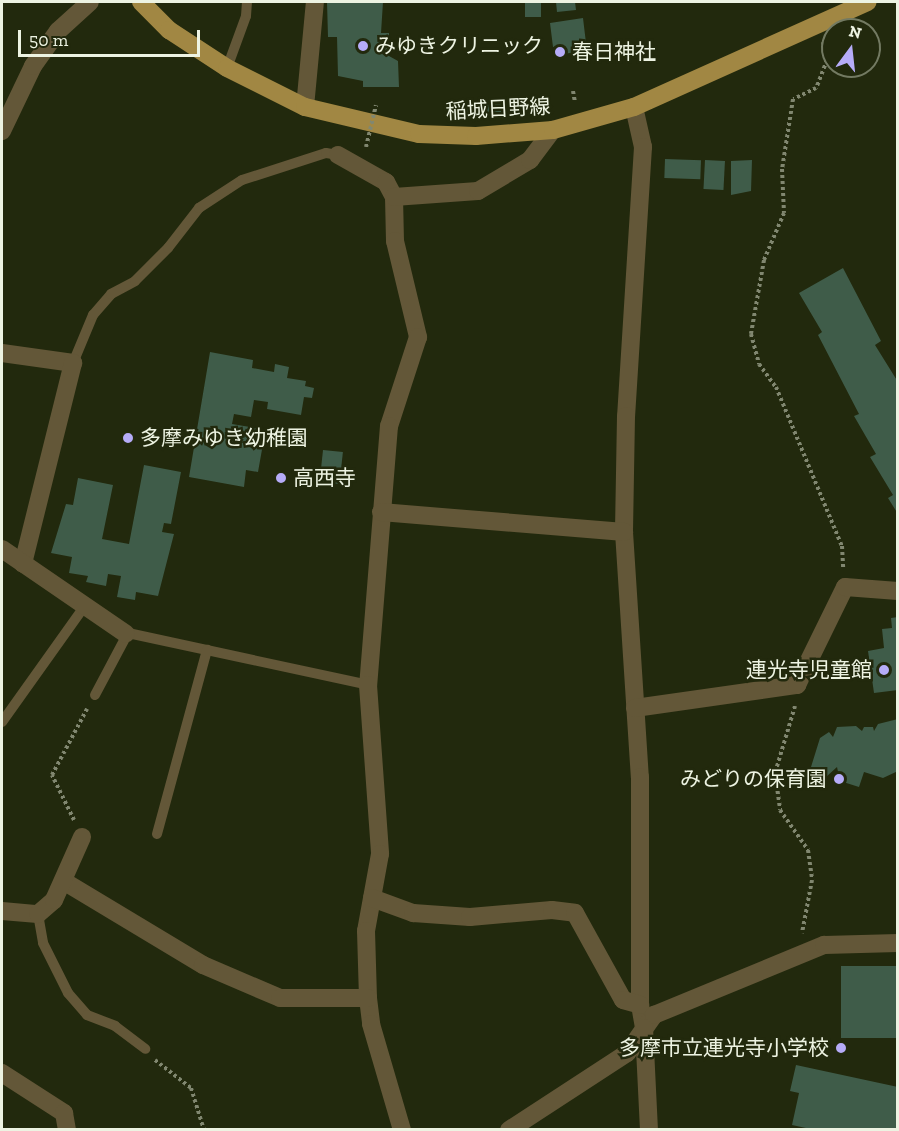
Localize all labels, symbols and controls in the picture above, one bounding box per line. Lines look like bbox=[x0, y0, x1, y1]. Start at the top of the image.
scale bar bbox=[21, 18, 202, 56]
north arrow bbox=[821, 18, 881, 78]
text: N bbox=[847, 21, 864, 43]
text: 50 m bbox=[29, 29, 68, 51]
place label: みゆきクリニック bbox=[375, 33, 543, 59]
marker: みゆきクリニック bbox=[356, 39, 370, 53]
place label: 春日神社 bbox=[572, 39, 656, 65]
marker: 春日神社 bbox=[553, 45, 567, 59]
street label: 稲城日野線 bbox=[445, 94, 551, 124]
place label: 多摩みゆき幼稚園 bbox=[140, 425, 308, 451]
marker: 多摩みゆき幼稚園 bbox=[121, 431, 135, 445]
place label: 高西寺 bbox=[293, 465, 356, 491]
marker: 高西寺 bbox=[274, 471, 288, 485]
place label: 連光寺児童館 bbox=[746, 657, 872, 683]
marker: 連光寺児童館 bbox=[877, 663, 891, 677]
place label: みどりの保育園 bbox=[680, 766, 827, 792]
marker: みどりの保育園 bbox=[832, 772, 846, 786]
place label: 多摩市立連光寺小学校 bbox=[619, 1035, 829, 1061]
marker: 多摩市立連光寺小学校 bbox=[834, 1041, 848, 1055]

